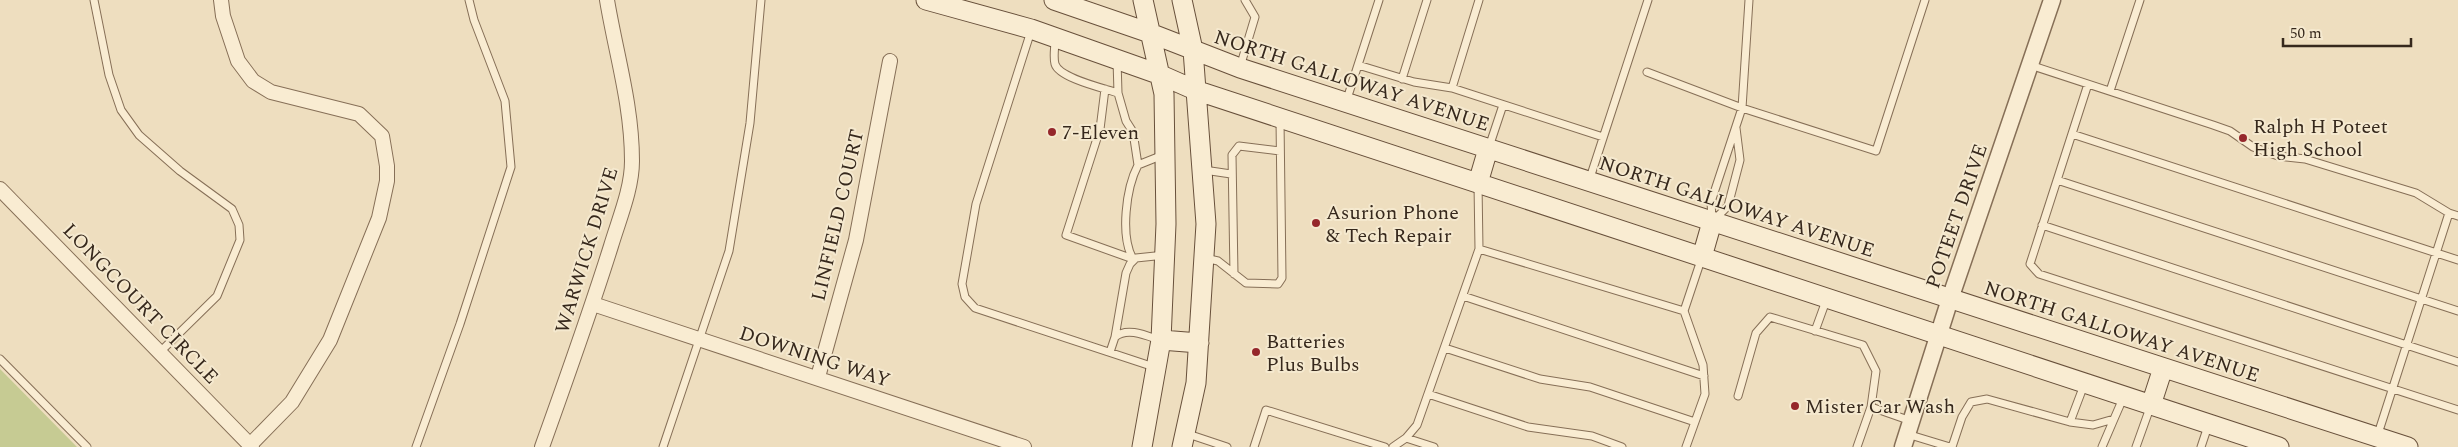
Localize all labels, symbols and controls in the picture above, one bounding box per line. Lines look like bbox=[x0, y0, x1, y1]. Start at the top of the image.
scale bar bbox=[2283, 15, 2410, 47]
street label: NORTH GALLOWAY AVENUE bbox=[1210, 22, 1493, 140]
text: 50 m bbox=[2290, 22, 2322, 45]
place label: Ralph H Poteet High School bbox=[2253, 112, 2388, 165]
place label: 7-Eleven bbox=[1062, 118, 1139, 148]
street label: LINFIELD COURT bbox=[804, 126, 872, 304]
marker: 7-Eleven bbox=[1046, 126, 1058, 138]
marker: Ralph H Poteet High School bbox=[2237, 132, 2249, 144]
street label: POTEET DRIVE bbox=[1918, 140, 1996, 293]
street label: NORTH GALLOWAY AVENUE bbox=[1595, 148, 1878, 266]
street label: WARWICK DRIVE bbox=[547, 163, 627, 337]
place label: Asurion Phone & Tech Repair bbox=[1326, 198, 1459, 251]
street label: LONGCOURT CIRCLE bbox=[55, 216, 225, 391]
marker: Asurion Phone & Tech Repair bbox=[1310, 217, 1322, 229]
street label: NORTH GALLOWAY AVENUE bbox=[1980, 273, 2263, 391]
street label: DOWNING WAY bbox=[735, 318, 894, 396]
place label: Batteries Plus Bulbs bbox=[1266, 327, 1360, 380]
marker: Batteries Plus Bulbs bbox=[1250, 346, 1262, 358]
place label: Mister Car Wash bbox=[1805, 392, 1955, 422]
marker: Mister Car Wash bbox=[1789, 400, 1801, 412]

